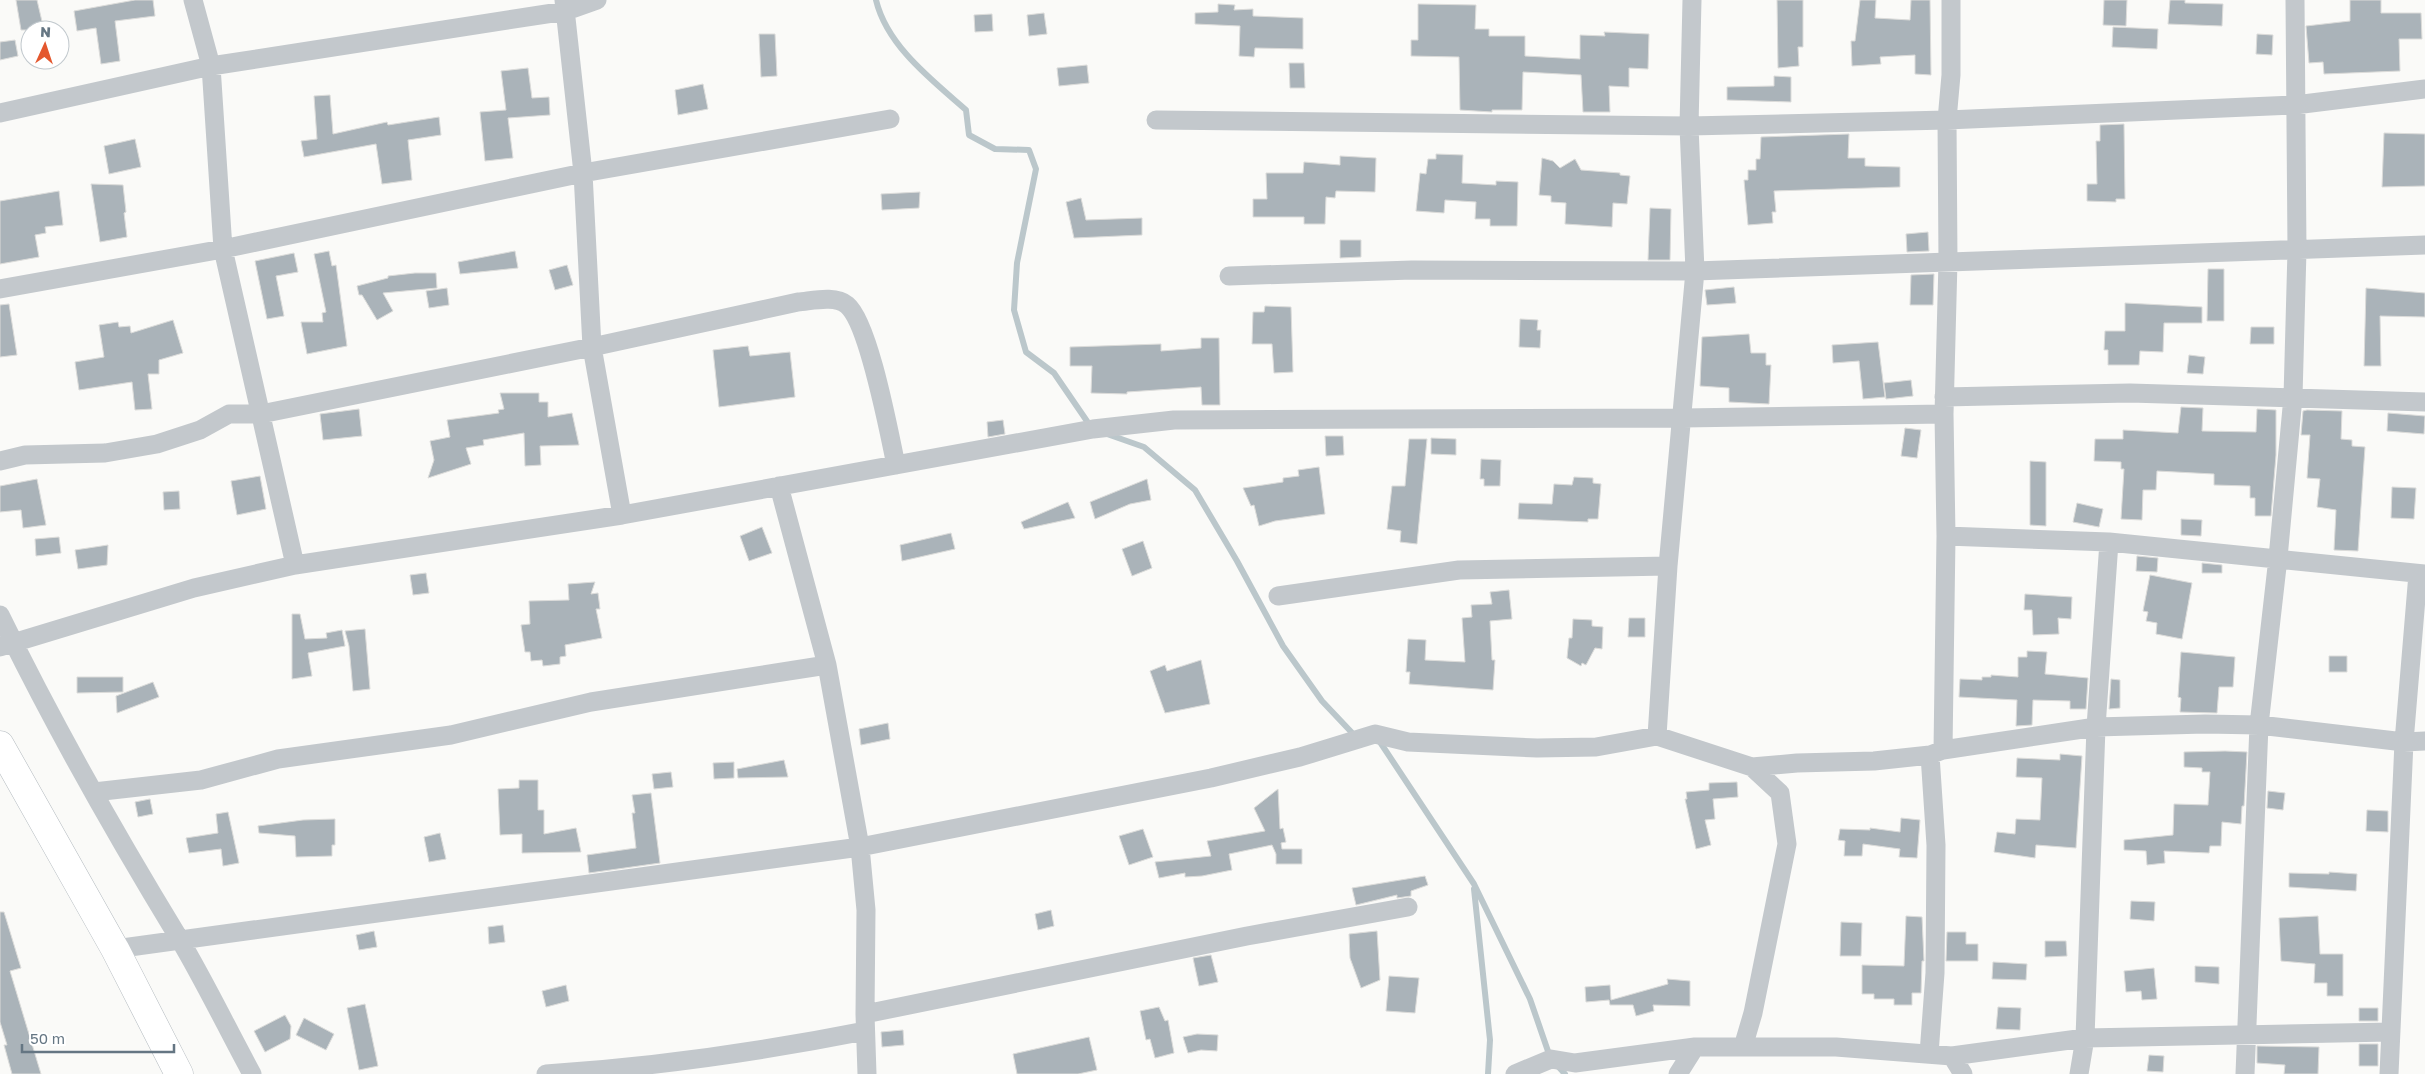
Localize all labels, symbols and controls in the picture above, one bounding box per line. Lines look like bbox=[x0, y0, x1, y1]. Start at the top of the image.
north arrow bbox=[20, 20, 70, 70]
text: N bbox=[40, 23, 51, 40]
scale bar bbox=[22, 1022, 175, 1054]
text: 50 m bbox=[30, 1029, 65, 1047]

